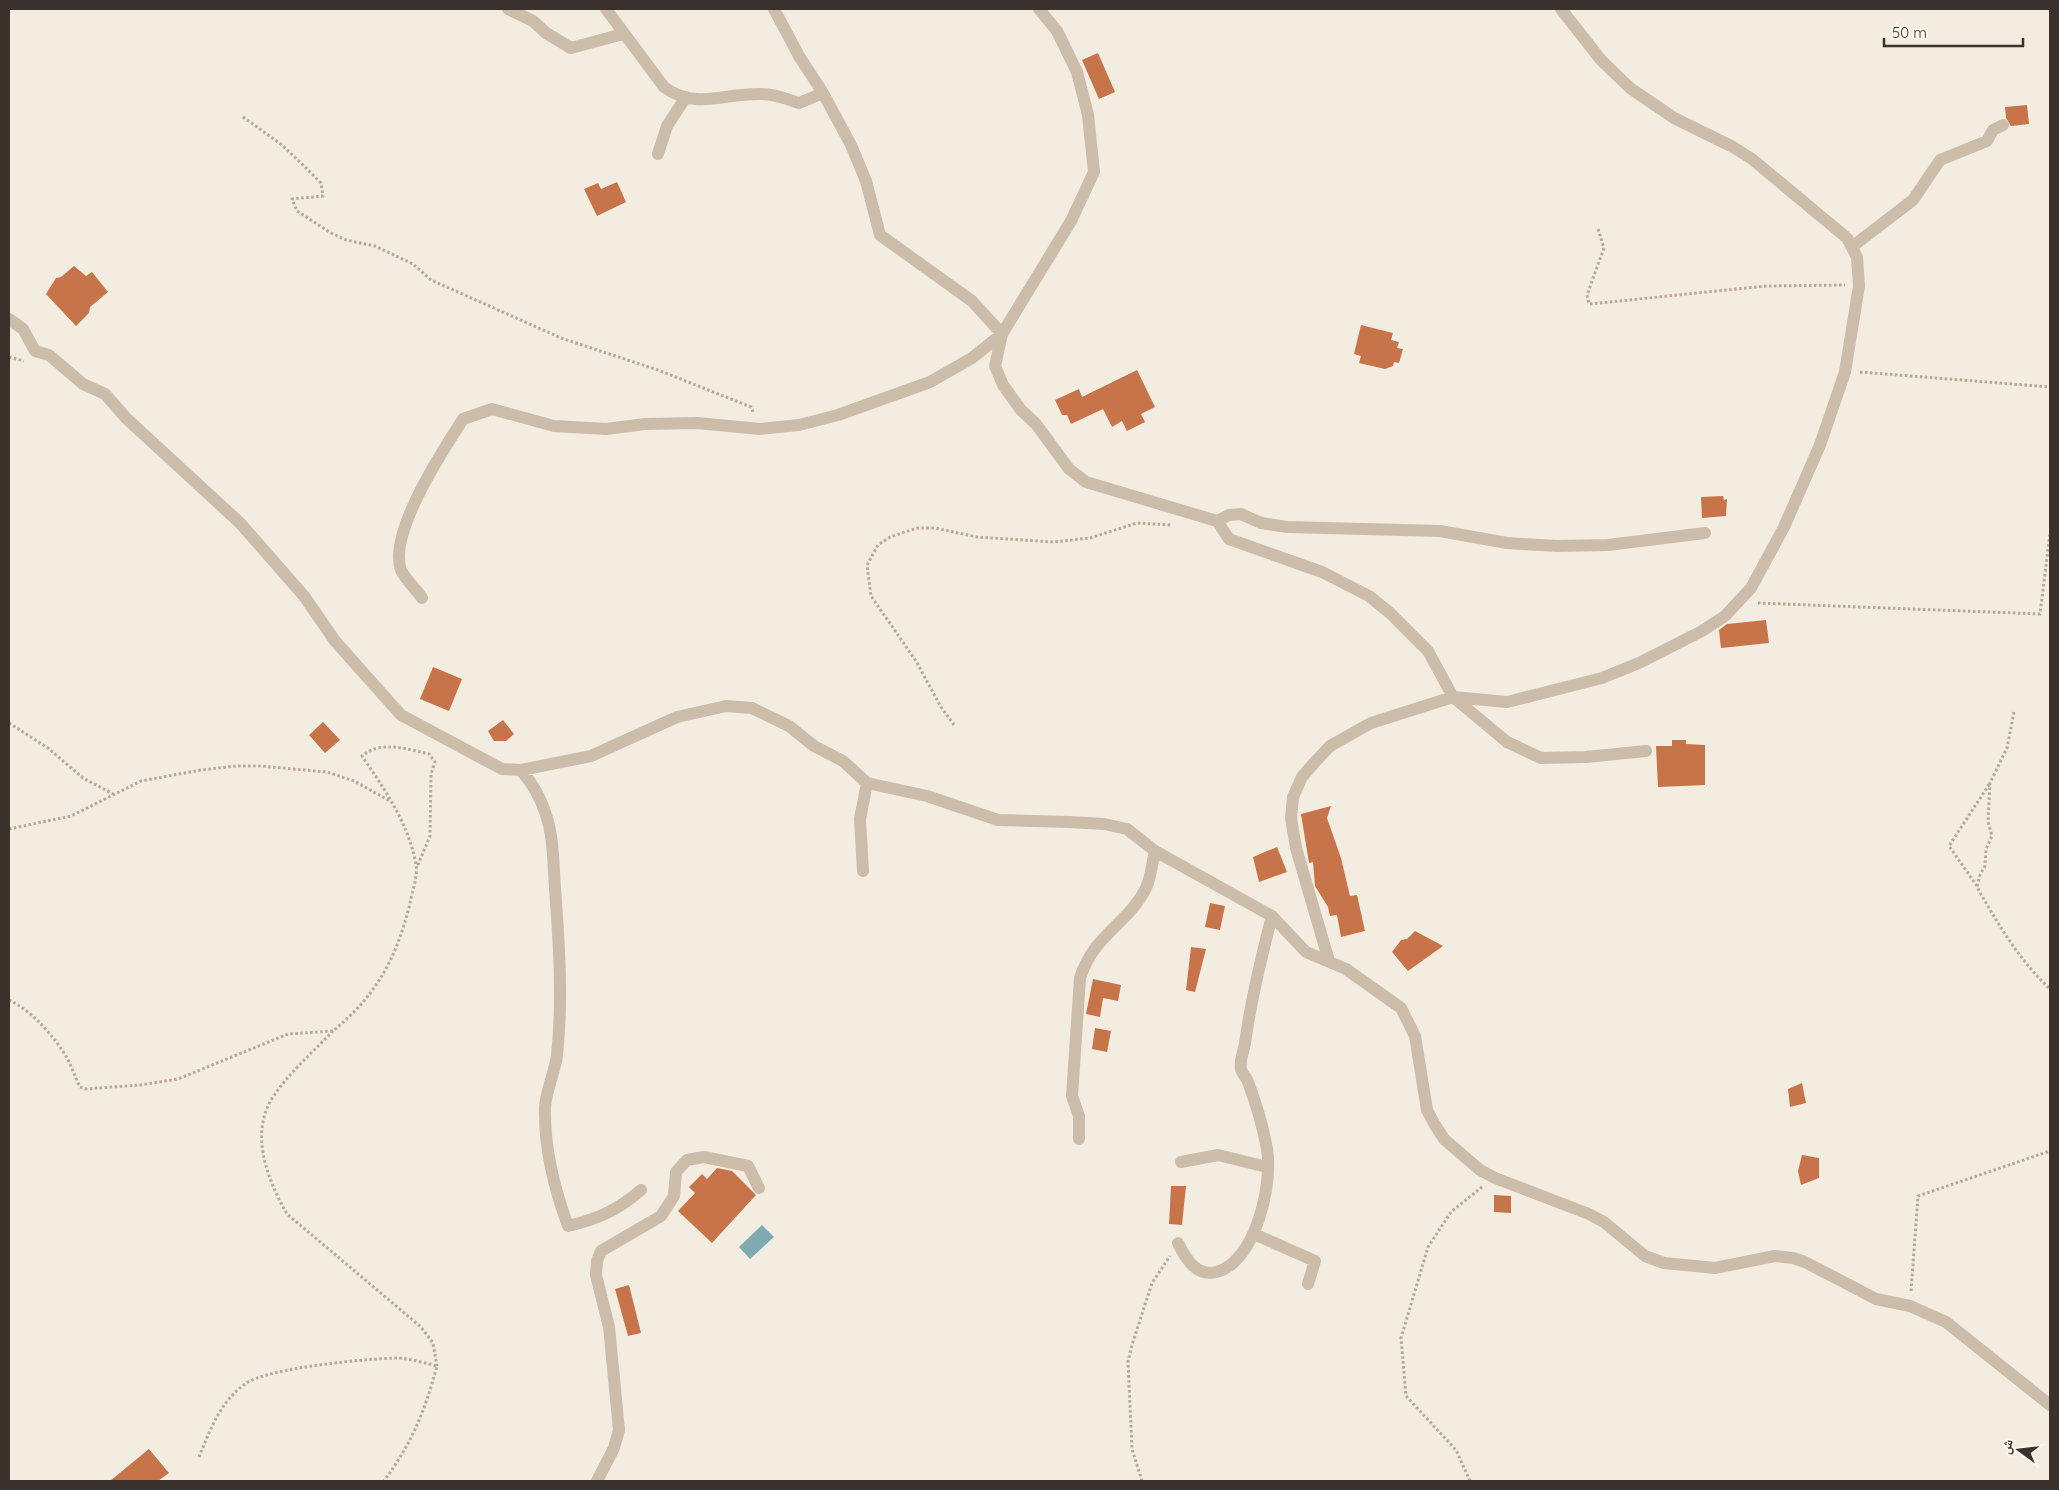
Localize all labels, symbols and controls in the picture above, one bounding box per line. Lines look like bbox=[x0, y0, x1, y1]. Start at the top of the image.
scale bar bbox=[1884, 15, 2023, 47]
text: 50 m bbox=[1892, 23, 1927, 42]
north arrow bbox=[1994, 1425, 2044, 1475]
text: ش bbox=[1996, 1437, 2017, 1456]

